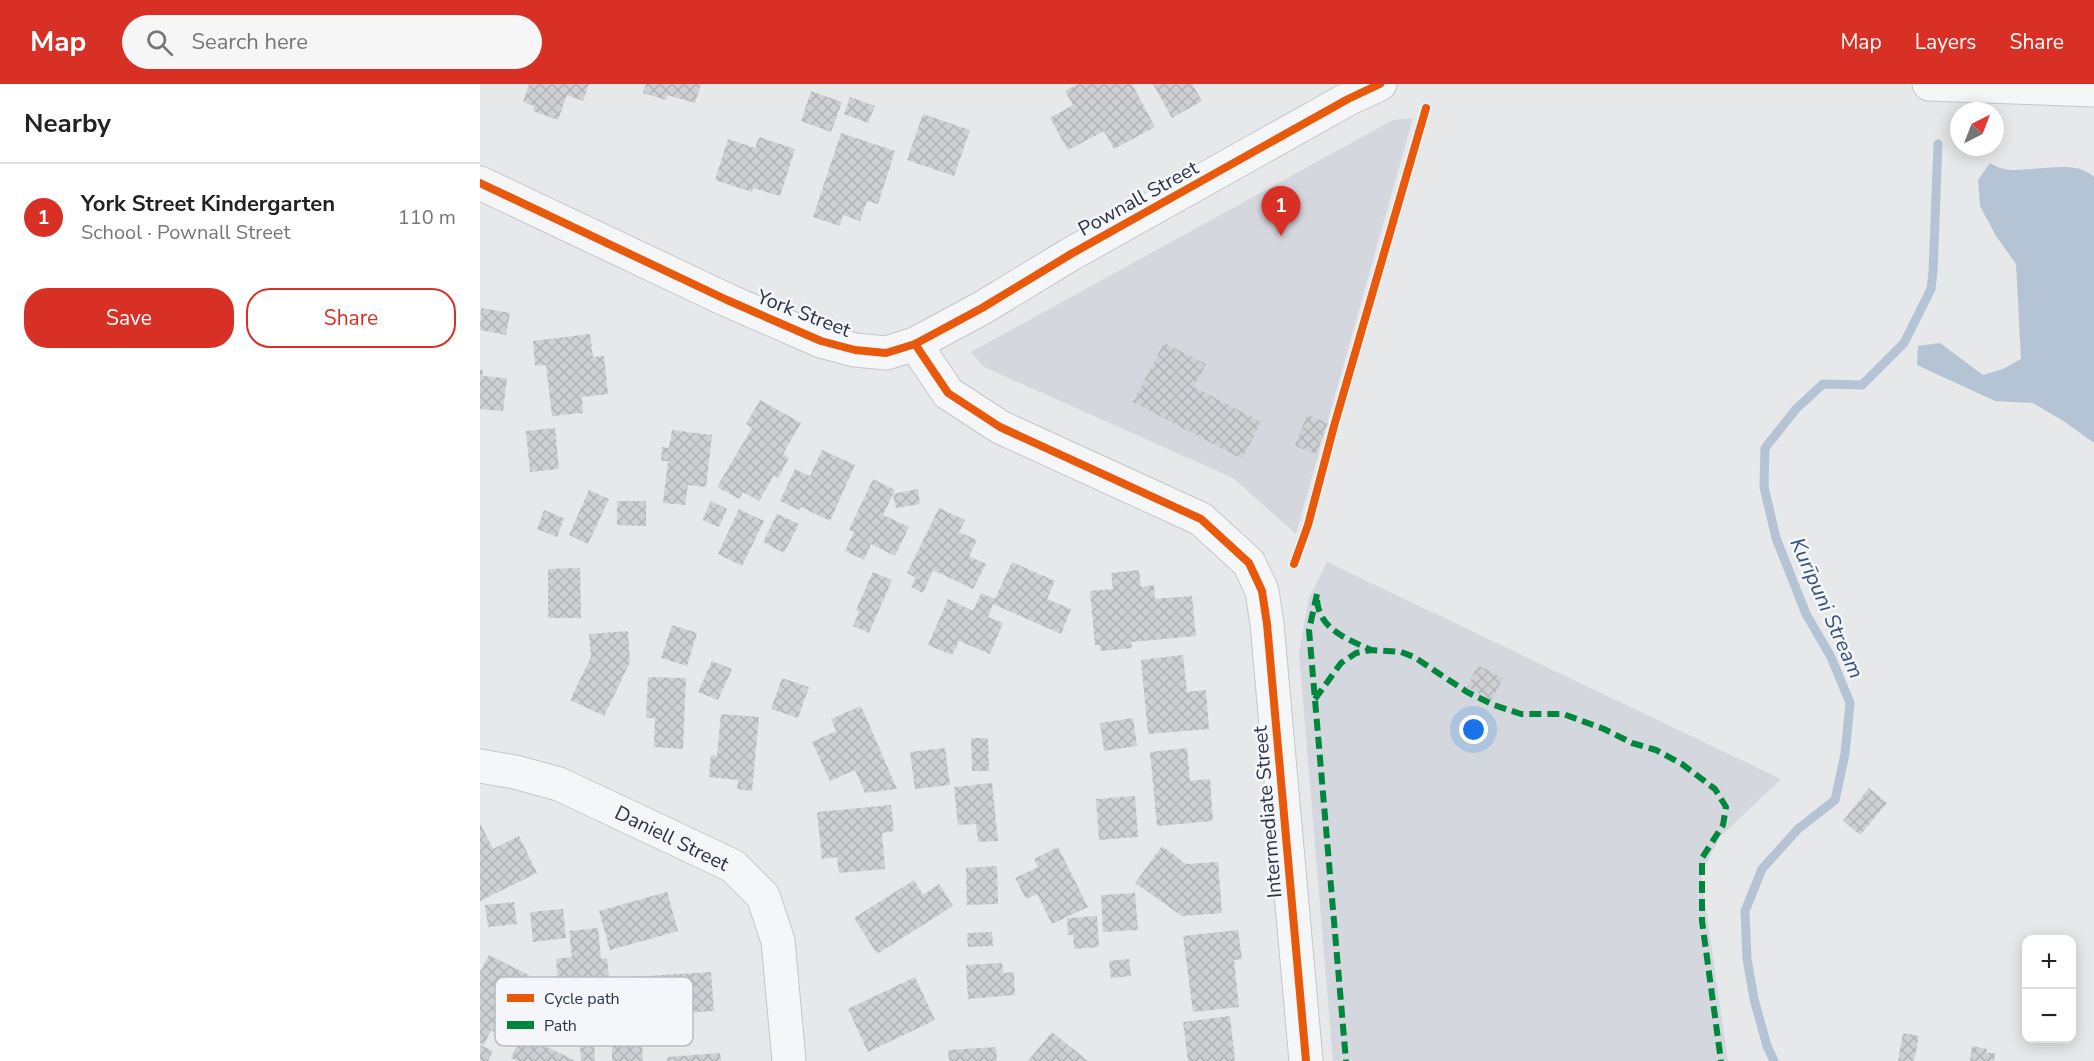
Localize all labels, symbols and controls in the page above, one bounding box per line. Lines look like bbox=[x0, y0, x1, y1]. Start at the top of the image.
search box bbox=[122, 15, 542, 69]
text: Map bbox=[30, 23, 86, 61]
icon: search bbox=[143, 26, 176, 59]
text: Search here bbox=[191, 27, 308, 57]
text: Map bbox=[1840, 28, 1882, 56]
text: Layers bbox=[1915, 28, 1976, 56]
text: Share bbox=[2009, 28, 2064, 56]
north arrow bbox=[1950, 102, 2004, 156]
text: Nearby bbox=[24, 106, 111, 141]
street label: Pownall Street bbox=[1073, 154, 1204, 243]
pin: 1 bbox=[1262, 186, 1300, 236]
text: York Street Kindergarten bbox=[81, 189, 335, 219]
text: 1 bbox=[38, 204, 50, 231]
text: 110 m bbox=[398, 204, 456, 231]
text: School · Pownall Street bbox=[81, 219, 290, 246]
street label: York Street bbox=[752, 283, 855, 344]
button: Save bbox=[24, 288, 234, 348]
button: Share bbox=[246, 288, 456, 348]
water label: Kurīpuni Stream bbox=[1783, 533, 1871, 683]
your location bbox=[1459, 715, 1488, 744]
street label: Intermediate Street bbox=[1246, 724, 1288, 899]
street label: Daniell Street bbox=[610, 799, 734, 878]
map controls bbox=[2022, 935, 2076, 1043]
button: + bbox=[2022, 935, 2076, 989]
legend bbox=[495, 977, 693, 1046]
text: Cycle path bbox=[544, 988, 620, 1010]
button: − bbox=[2022, 989, 2076, 1043]
text: Path bbox=[544, 1015, 577, 1037]

